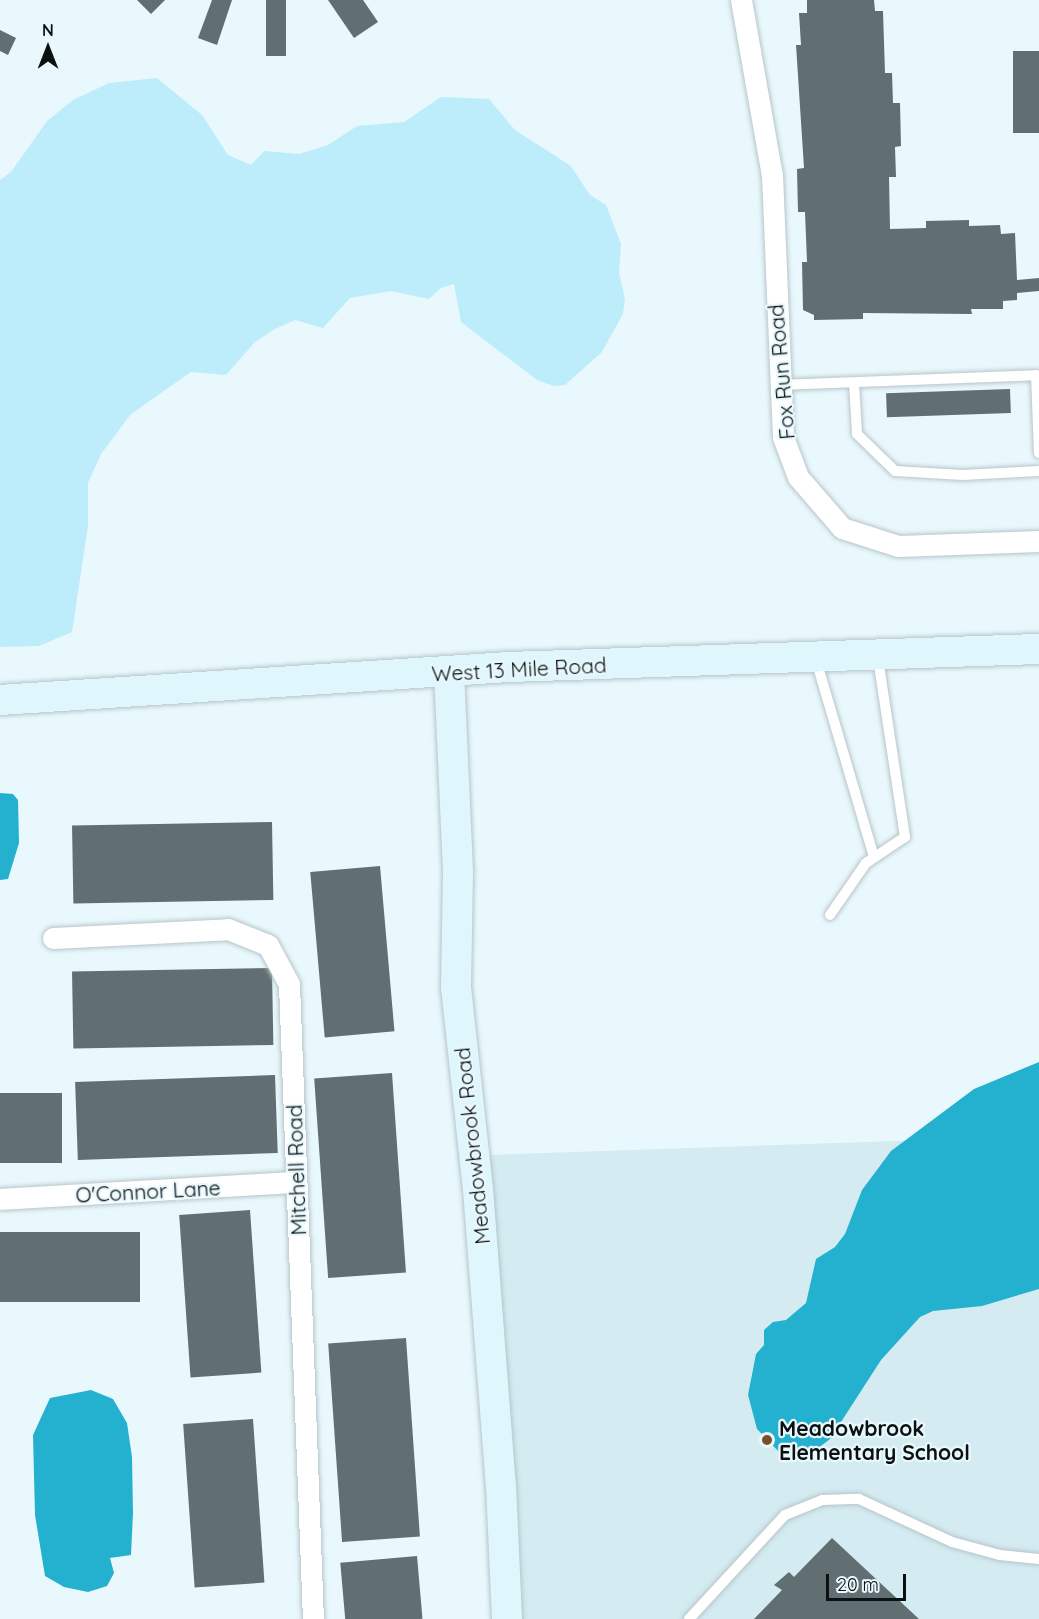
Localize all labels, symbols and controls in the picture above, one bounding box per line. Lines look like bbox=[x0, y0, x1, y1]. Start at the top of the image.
north arrow bbox=[18, 18, 78, 78]
text: N bbox=[42, 20, 54, 40]
street label: Fox Run Road bbox=[763, 303, 799, 441]
street label: West 13 Mile Road bbox=[431, 652, 607, 686]
street label: Meadowbrook Road bbox=[449, 1046, 495, 1246]
street label: Mitchell Road bbox=[281, 1104, 311, 1236]
street label: O'Connor Lane bbox=[75, 1175, 221, 1207]
place label: Meadowbrook Elementary School bbox=[779, 1415, 970, 1465]
marker: Meadowbrook Elementary School bbox=[760, 1433, 774, 1447]
scale bar bbox=[829, 1562, 908, 1600]
text: 20 m bbox=[837, 1573, 879, 1596]

